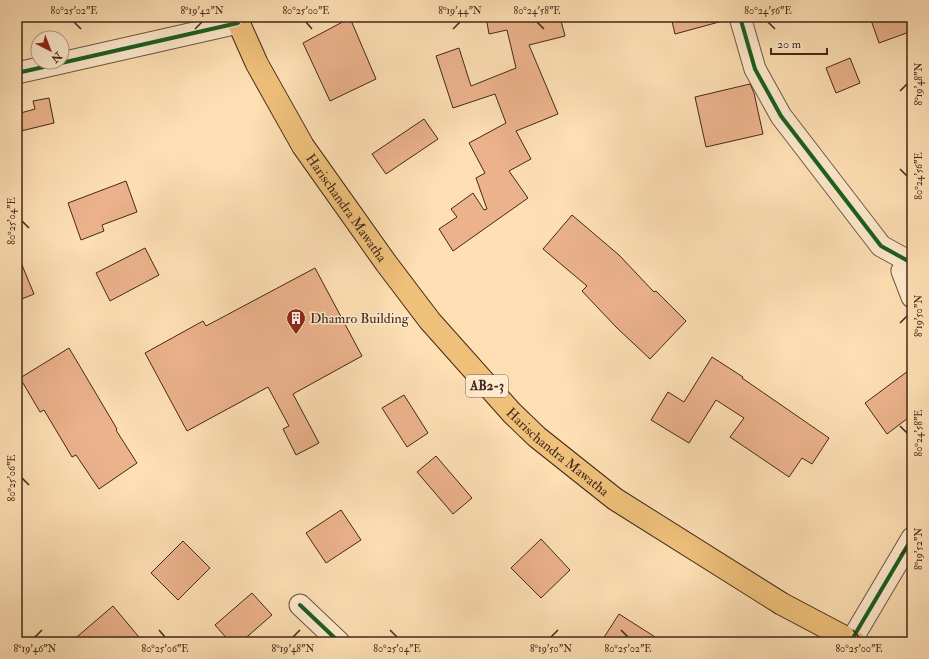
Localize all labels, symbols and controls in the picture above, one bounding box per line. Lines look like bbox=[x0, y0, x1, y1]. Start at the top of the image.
text: 80°25'02"E bbox=[50, 5, 98, 17]
text: 8°19'42"N bbox=[180, 5, 224, 17]
text: 80°25'00"E bbox=[282, 5, 330, 17]
text: 8°19'44"N bbox=[438, 5, 482, 17]
text: 80°24'58"E bbox=[513, 5, 561, 17]
text: 80°24'56"E bbox=[744, 5, 792, 17]
north arrow bbox=[30, 30, 70, 70]
scale bar bbox=[771, 30, 827, 56]
text: 20 m bbox=[777, 37, 802, 52]
text: N bbox=[47, 48, 65, 66]
text: 8°19'48"N bbox=[913, 63, 925, 105]
street label: Harischandra Mawatha bbox=[302, 150, 391, 265]
text: 80°24'56"E bbox=[913, 152, 925, 200]
text: 80°25'04"E bbox=[6, 197, 18, 245]
text: 8°19'50"N bbox=[913, 295, 925, 337]
building icon: Dhamro Building bbox=[285, 307, 307, 335]
place label: Dhamro Building bbox=[310, 310, 410, 327]
road number: AB2-3 bbox=[466, 375, 508, 397]
street label: Harischandra Mawatha bbox=[503, 404, 613, 500]
text: 80°24'58"E bbox=[913, 409, 925, 457]
text: 80°25'06"E bbox=[6, 454, 18, 502]
text: 8°19'52"N bbox=[913, 528, 925, 570]
text: 8°19'46"N bbox=[13, 643, 57, 655]
text: 80°25'06"E bbox=[141, 643, 189, 655]
text: 8°19'48"N bbox=[272, 643, 314, 655]
text: 80°25'04"E bbox=[373, 643, 421, 655]
text: 8°19'50"N bbox=[530, 643, 572, 655]
text: 80°25'02"E bbox=[604, 643, 652, 655]
text: 80°25'00"E bbox=[835, 643, 883, 655]

